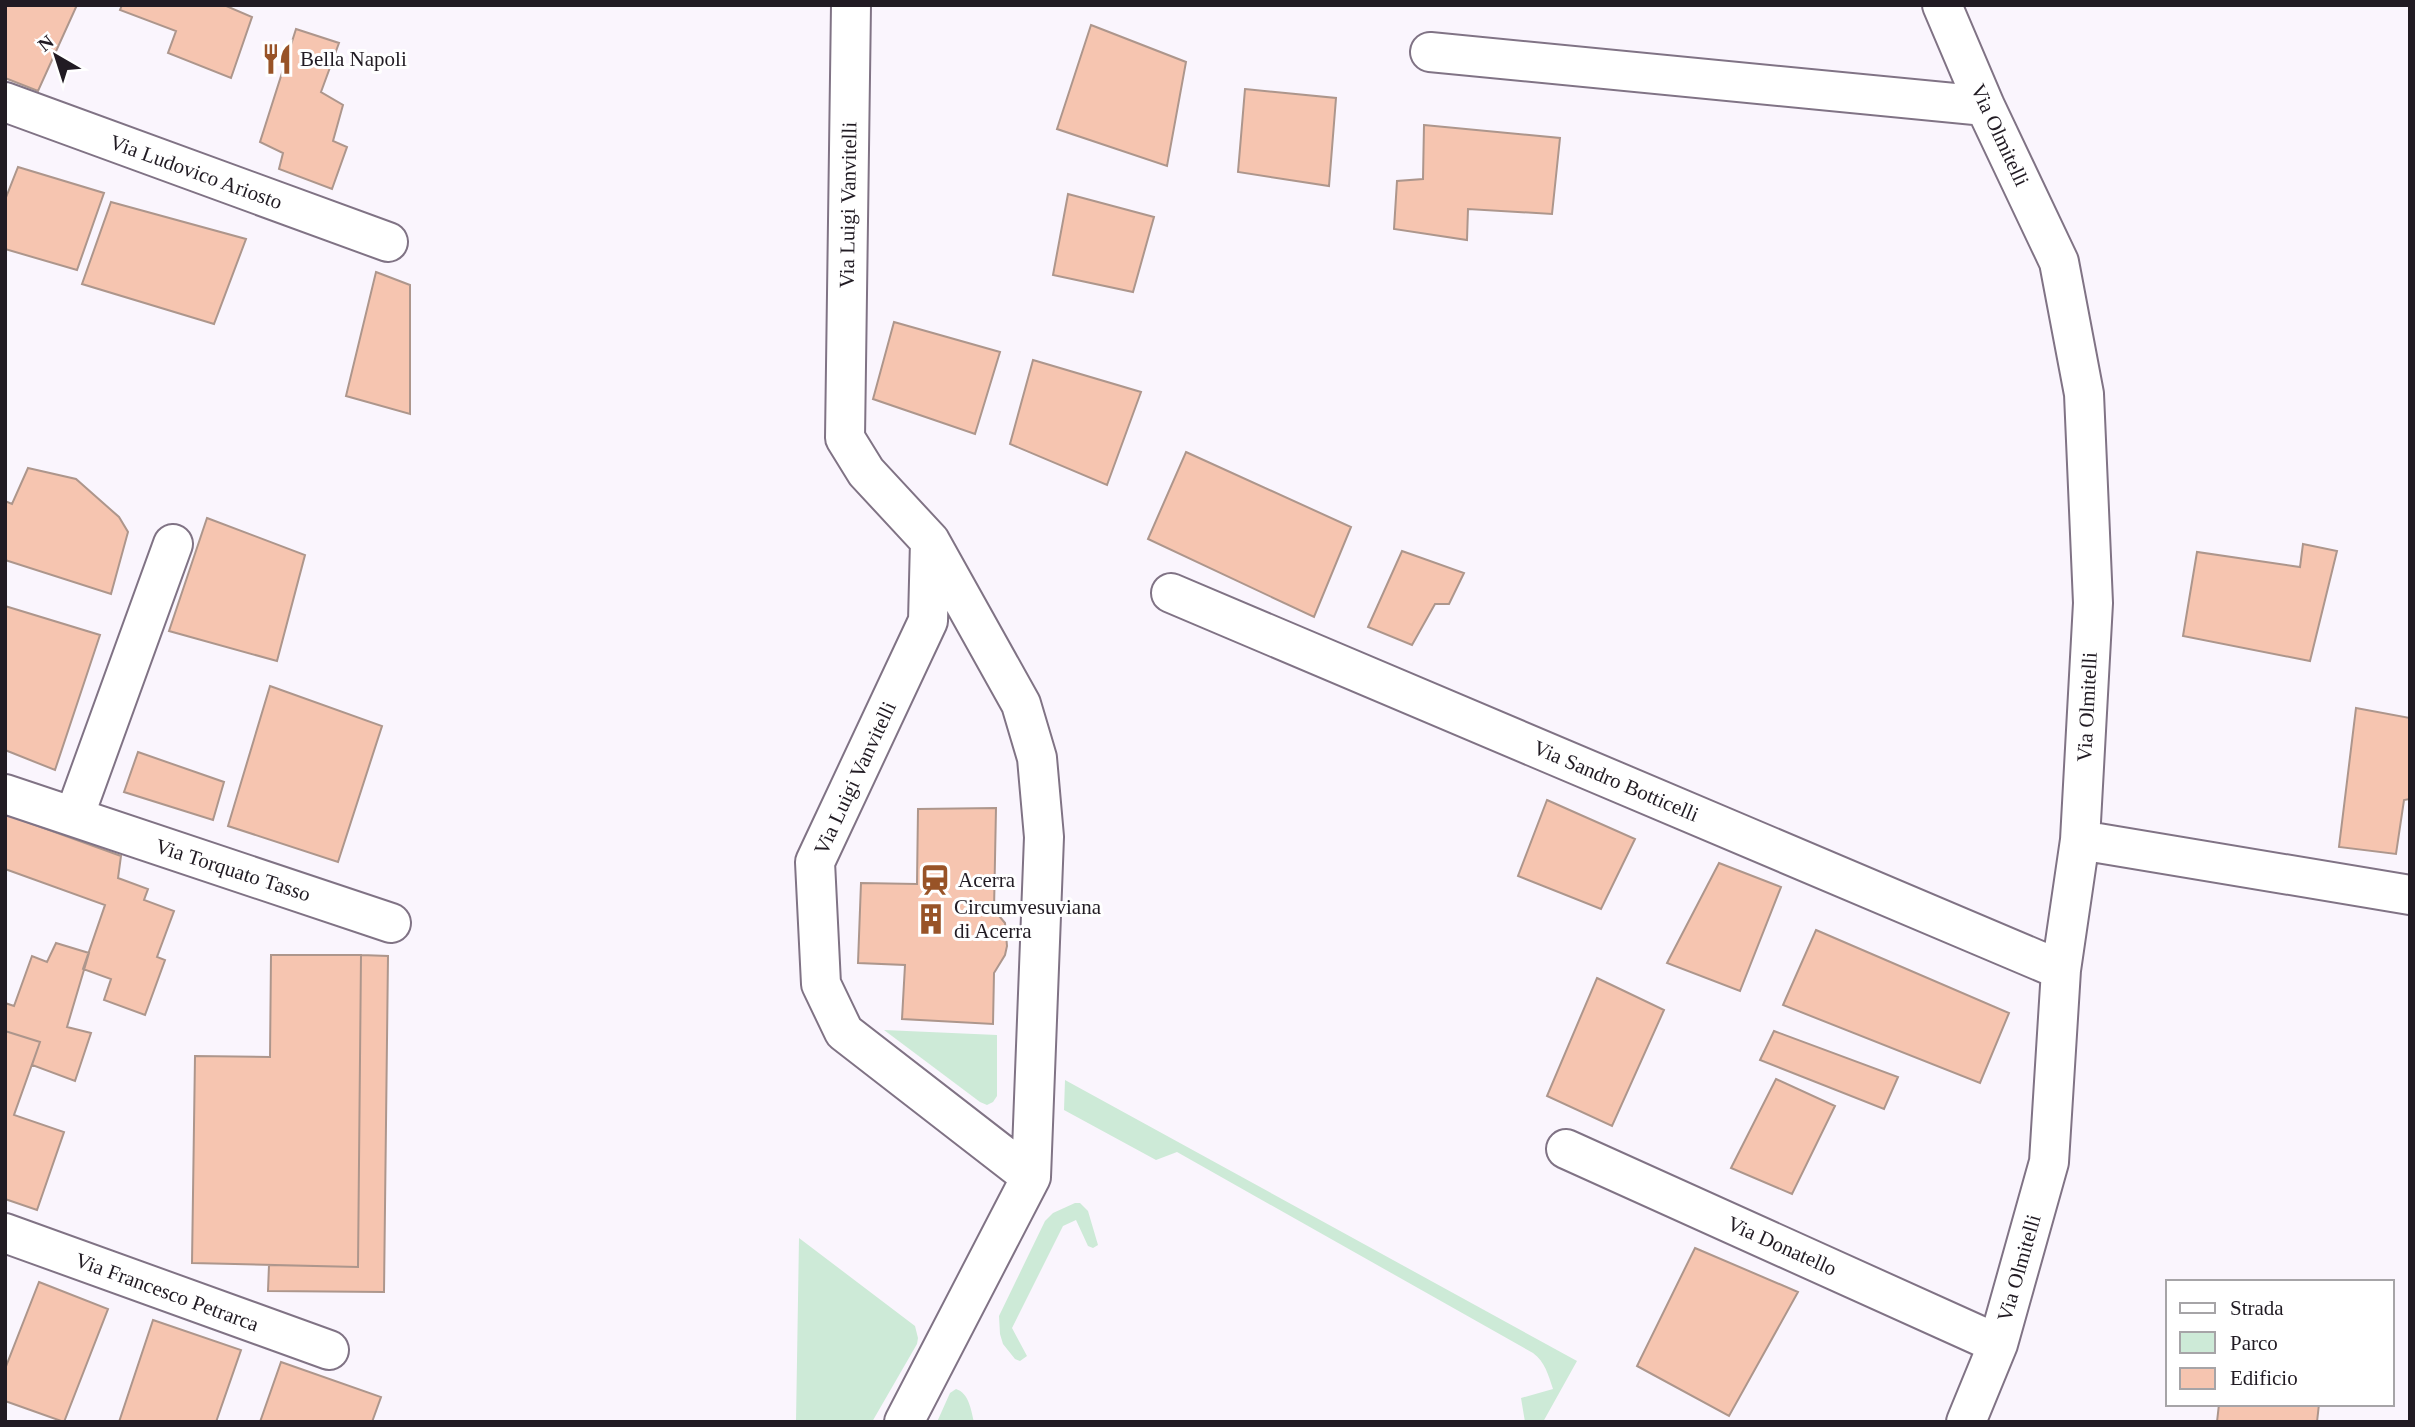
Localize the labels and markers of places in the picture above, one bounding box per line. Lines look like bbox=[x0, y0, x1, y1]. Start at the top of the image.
restaurant icon: Bella Napoli bbox=[260, 42, 294, 76]
place label: Bella Napoli bbox=[300, 47, 407, 71]
station icon: Acerra bbox=[918, 863, 952, 897]
place label: Acerra bbox=[958, 868, 1016, 892]
place label: Circumvesuviana di Acerra bbox=[954, 895, 1102, 943]
building icon: Circumvesuviana di Acerra bbox=[914, 902, 948, 936]

